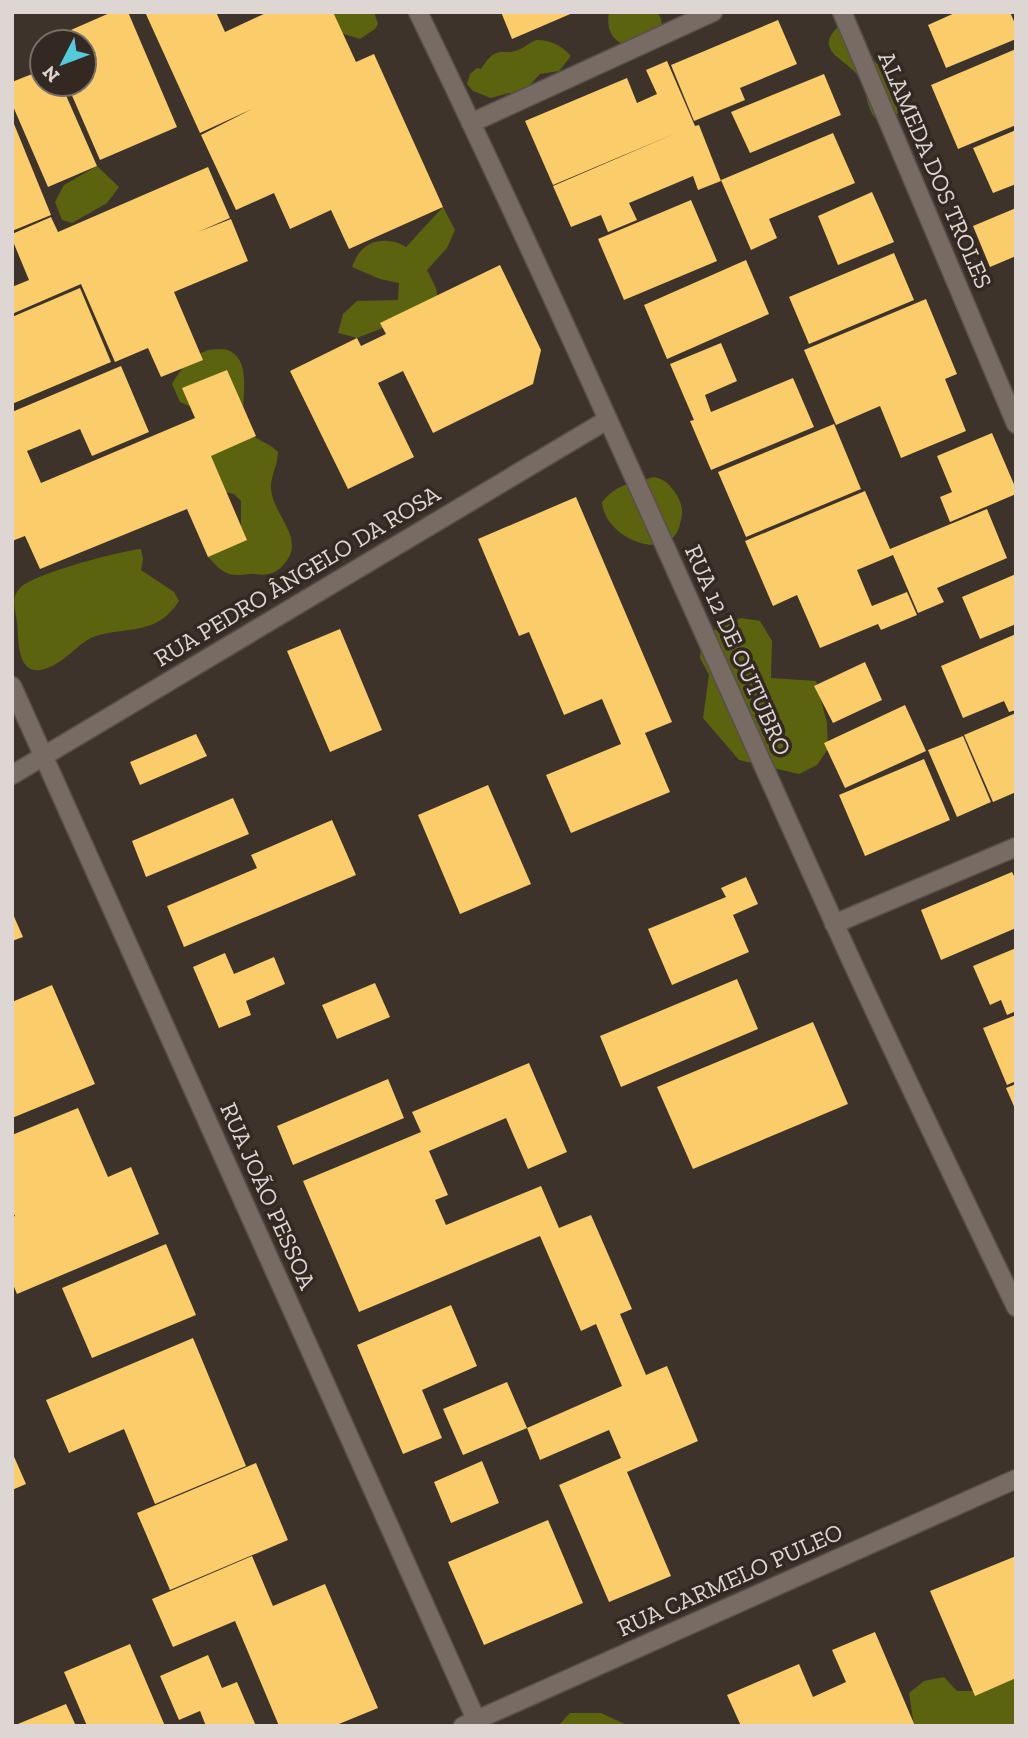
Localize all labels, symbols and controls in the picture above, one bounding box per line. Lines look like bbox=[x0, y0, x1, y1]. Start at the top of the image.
north arrow bbox=[28, 28, 98, 98]
street label: ALAMEDA DOS TROLES bbox=[872, 47, 999, 293]
text: N bbox=[37, 61, 64, 87]
street label: RUA PEDRO ÂNGELO DA ROSA bbox=[149, 478, 445, 673]
street label: RUA 12 DE OUTUBRO bbox=[679, 540, 798, 760]
street label: RUA JOÃO PESSOA bbox=[214, 1098, 323, 1294]
street label: RUA CARMELO PULEO bbox=[613, 1517, 847, 1642]

